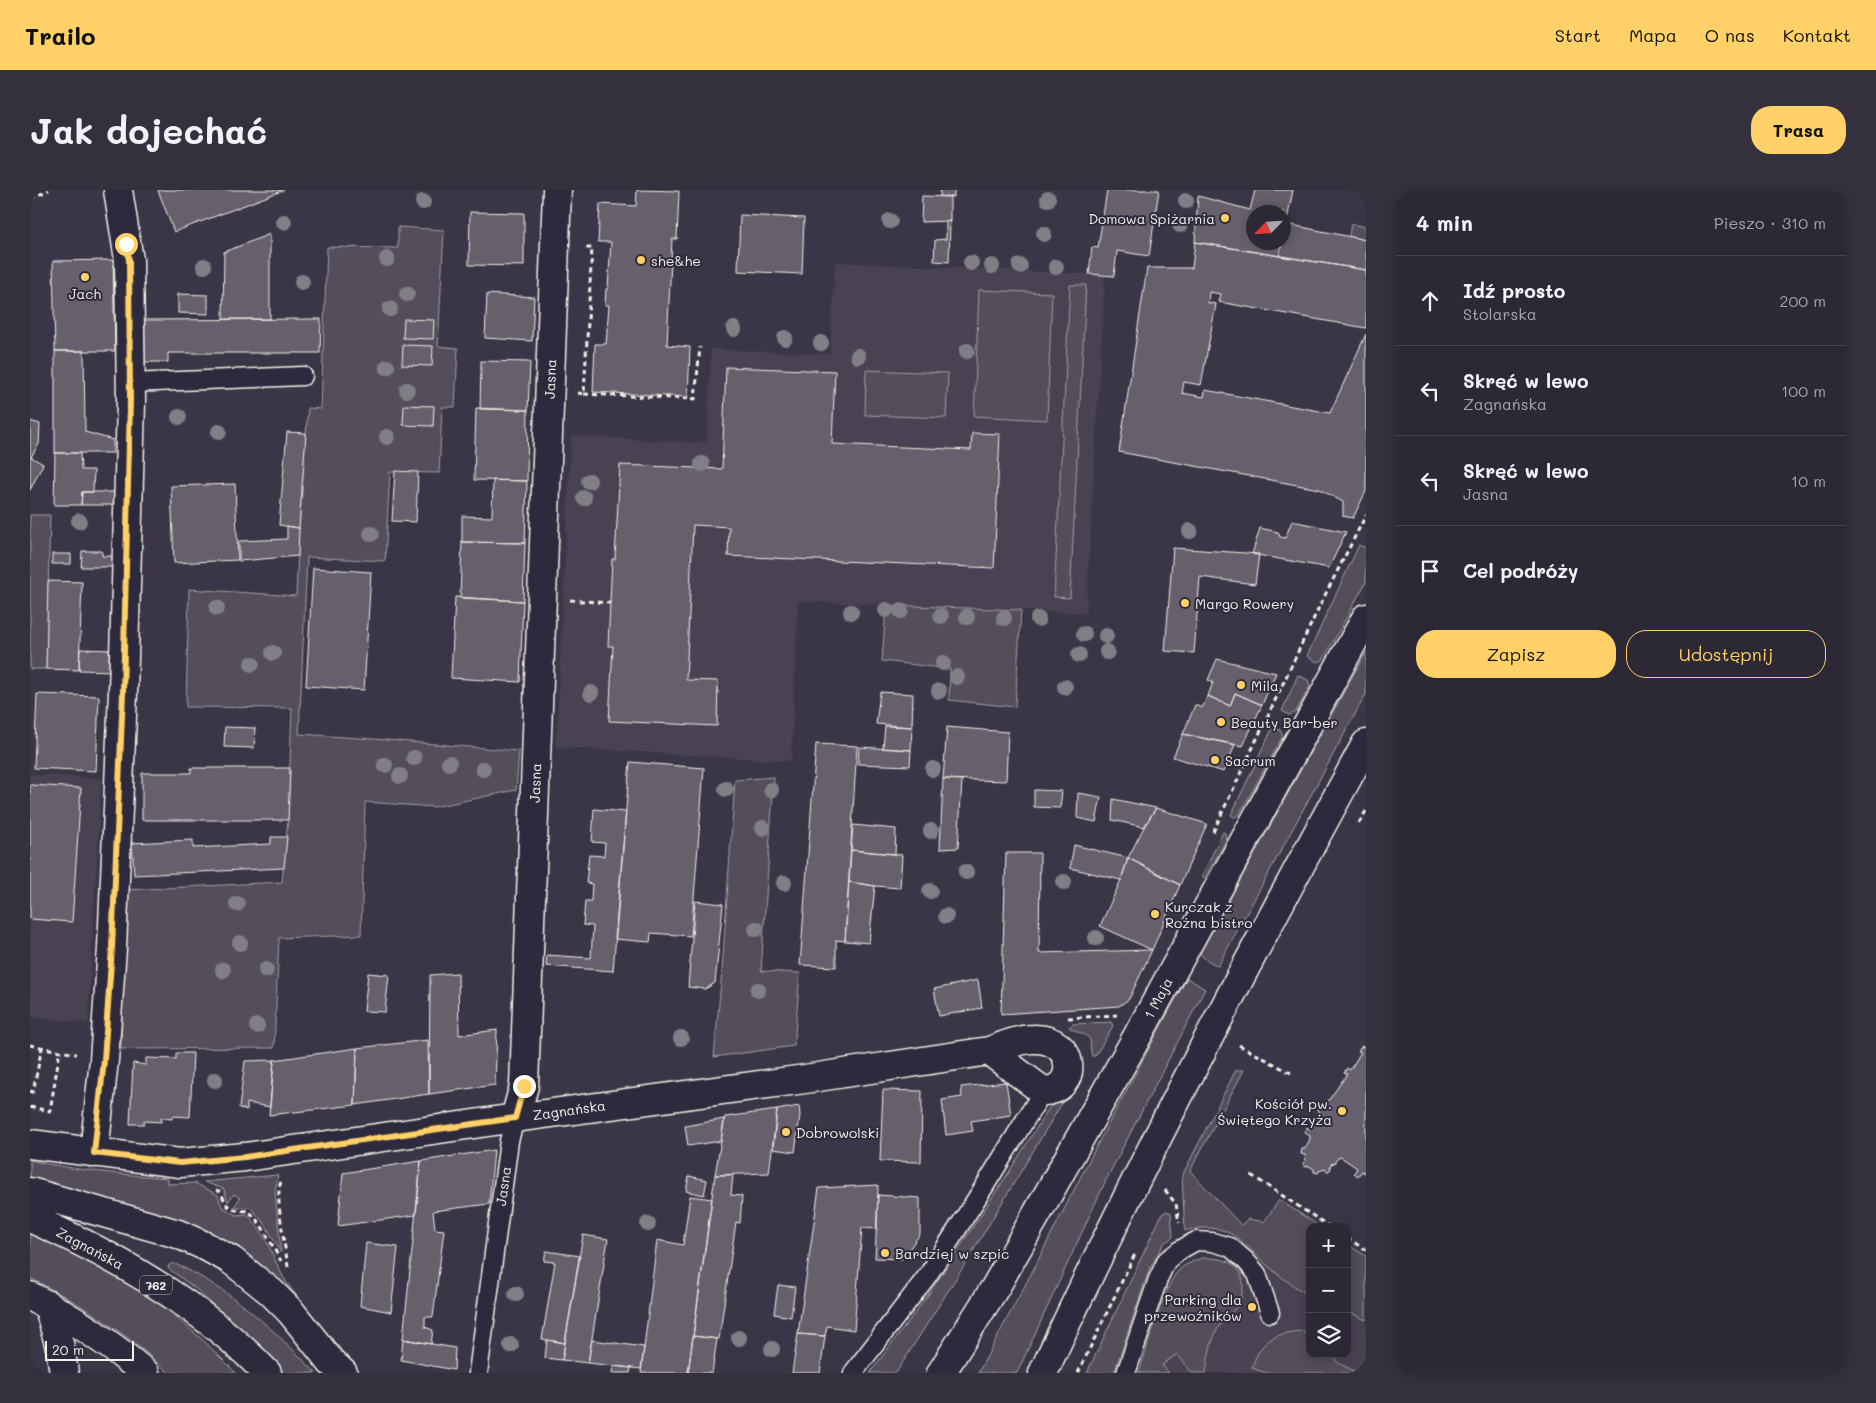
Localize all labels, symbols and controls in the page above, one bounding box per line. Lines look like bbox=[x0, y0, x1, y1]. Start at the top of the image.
text: Trailo bbox=[25, 20, 96, 51]
text: Start bbox=[1555, 23, 1601, 47]
text: Mapa bbox=[1629, 23, 1677, 47]
text: O nas bbox=[1705, 23, 1755, 47]
text: Kontakt bbox=[1783, 23, 1851, 47]
button: Trasa bbox=[1751, 106, 1846, 154]
text: Jak dojechać bbox=[30, 107, 267, 153]
north arrow bbox=[1246, 205, 1291, 250]
place label: Domowa Spiżarnia bbox=[1088, 209, 1215, 228]
text: 4 min bbox=[1416, 209, 1473, 236]
marker: Domowa Spiżarnia bbox=[1219, 212, 1231, 224]
text: Pieszo · 310 m bbox=[1714, 212, 1826, 233]
route start bbox=[115, 233, 138, 256]
place label: she&he bbox=[651, 251, 701, 270]
marker: she&he bbox=[635, 254, 647, 266]
marker: Jach bbox=[79, 271, 91, 283]
text: Idź prosto bbox=[1463, 278, 1565, 303]
place label: Jach bbox=[69, 284, 101, 303]
icon: ahead bbox=[1416, 287, 1444, 315]
text: 200 m bbox=[1779, 290, 1826, 311]
text: Stolarska bbox=[1463, 303, 1537, 324]
street label: Jasna bbox=[540, 359, 560, 399]
text: Skręć w lewo bbox=[1463, 368, 1589, 393]
icon: left bbox=[1416, 377, 1444, 405]
text: 100 m bbox=[1781, 380, 1826, 401]
text: Zagnańska bbox=[1463, 393, 1547, 414]
text: Skręć w lewo bbox=[1463, 458, 1589, 483]
icon: left bbox=[1416, 467, 1444, 495]
text: 10 m bbox=[1791, 470, 1826, 491]
text: Jasna bbox=[1463, 483, 1508, 504]
icon: arrive bbox=[1416, 557, 1444, 585]
text: Cel podróży bbox=[1463, 558, 1578, 583]
place label: Margo Rowery bbox=[1195, 594, 1294, 613]
marker: Margo Rowery bbox=[1179, 597, 1191, 609]
button: Zapisz bbox=[1416, 630, 1616, 678]
button: Udostępnij bbox=[1626, 630, 1826, 678]
place label: Mila bbox=[1251, 676, 1279, 695]
marker: Mila bbox=[1235, 679, 1247, 691]
place label: Beauty Bar-ber bbox=[1231, 713, 1338, 732]
marker: Beauty Bar-ber bbox=[1215, 716, 1227, 728]
place label: Sacrum bbox=[1225, 751, 1276, 770]
marker: Sacrum bbox=[1209, 754, 1221, 766]
street label: Jasna bbox=[525, 763, 545, 803]
place label: Kurczak z Rożna bistro bbox=[1165, 897, 1253, 932]
marker: Kurczak z Rożna bistro bbox=[1149, 908, 1161, 920]
street label: 1 Maja bbox=[1139, 974, 1177, 1022]
route end bbox=[513, 1075, 536, 1098]
place label: Kościół pw. Świętego Krzyża bbox=[1217, 1094, 1332, 1129]
street label: Zagnańska bbox=[531, 1095, 607, 1125]
marker: Kościół pw. Świętego Krzyża bbox=[1336, 1105, 1348, 1117]
place label: Dobrowolski bbox=[796, 1123, 879, 1142]
marker: Dobrowolski bbox=[780, 1126, 792, 1138]
street label: Jasna bbox=[491, 1165, 515, 1207]
street label: Zagnańska bbox=[53, 1222, 127, 1274]
map controls bbox=[1306, 1223, 1351, 1358]
button: + bbox=[1306, 1223, 1351, 1268]
place label: Bardziej w szpic bbox=[895, 1244, 1009, 1263]
marker: Bardziej w szpic bbox=[879, 1247, 891, 1259]
button: − bbox=[1306, 1268, 1351, 1313]
road number: 762 bbox=[140, 1276, 172, 1294]
place label: Parking dla przewoźników bbox=[1144, 1290, 1242, 1325]
marker: Parking dla przewoźników bbox=[1246, 1301, 1258, 1313]
button: layers bbox=[1306, 1313, 1351, 1358]
scale bar bbox=[45, 1338, 134, 1361]
text: 20 m bbox=[52, 1340, 84, 1359]

